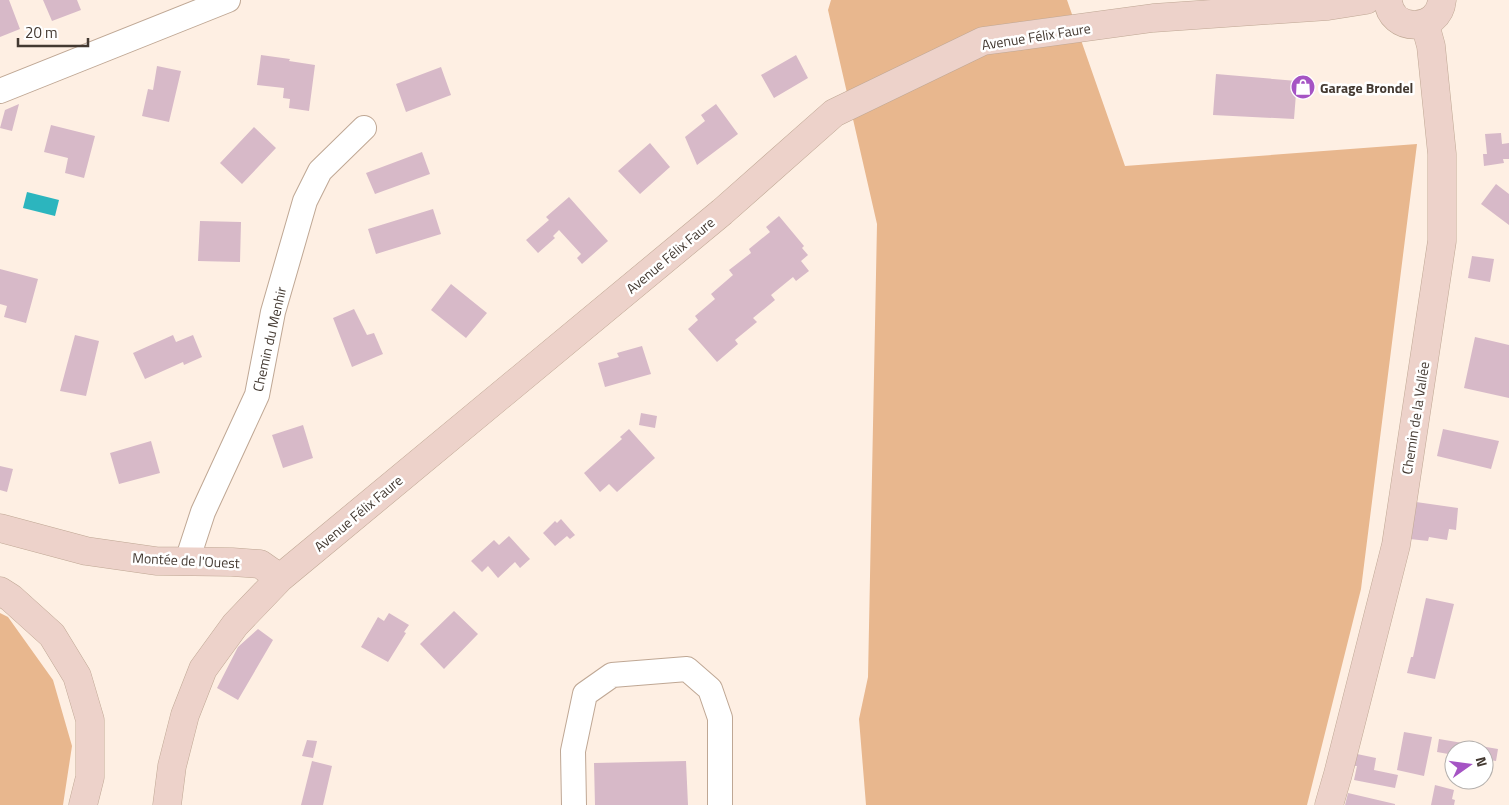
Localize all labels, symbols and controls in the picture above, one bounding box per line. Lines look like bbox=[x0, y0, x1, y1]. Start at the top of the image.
scale bar bbox=[18, 15, 88, 47]
street label: Avenue Félix Faure bbox=[980, 17, 1092, 55]
text: 20 m bbox=[25, 21, 58, 44]
shop icon: Garage Brondel bbox=[1290, 74, 1316, 100]
place label: Garage Brondel bbox=[1320, 77, 1413, 98]
street label: Avenue Félix Faure bbox=[621, 212, 719, 298]
street label: Chemin du Menhir bbox=[247, 284, 291, 394]
street label: Chemin de la Vallée bbox=[1396, 360, 1434, 476]
street label: Avenue Félix Faure bbox=[309, 470, 407, 556]
street label: Montée de l'Ouest bbox=[132, 547, 240, 573]
north arrow bbox=[1444, 740, 1494, 790]
text: N bbox=[1471, 754, 1493, 769]

